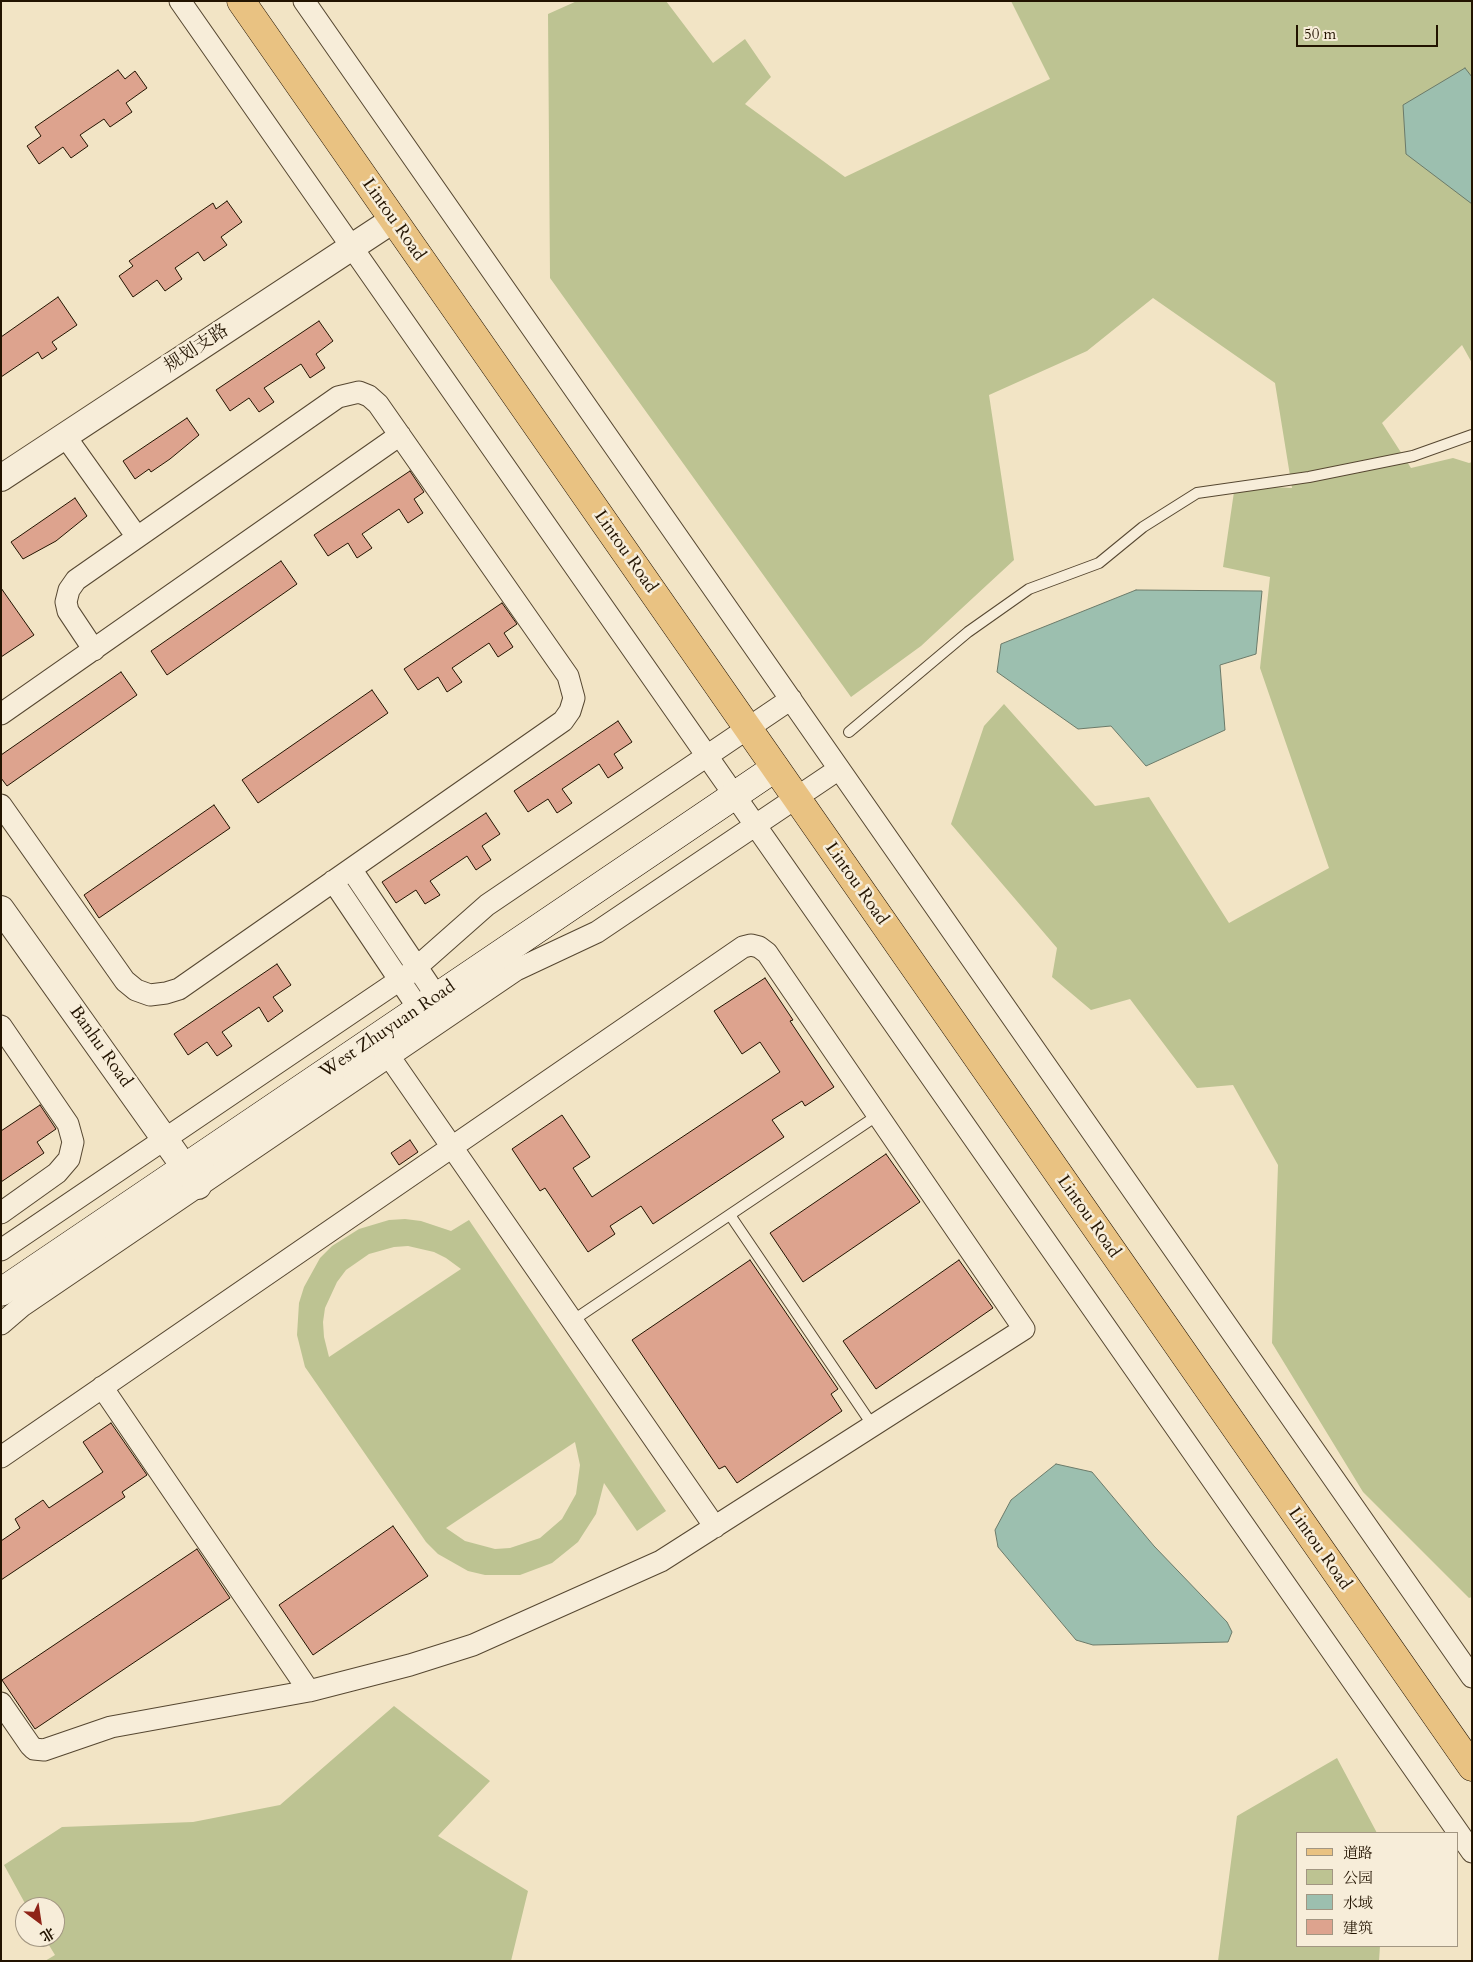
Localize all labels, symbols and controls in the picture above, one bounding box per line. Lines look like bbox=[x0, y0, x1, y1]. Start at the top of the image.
scale bar bbox=[1298, 15, 1440, 47]
text: 50 m bbox=[1304, 24, 1336, 44]
street label: Lintou Road bbox=[357, 175, 429, 265]
street label: 规划支路 bbox=[161, 320, 233, 378]
street label: Lintou Road bbox=[589, 507, 661, 597]
street label: Lintou Road bbox=[820, 839, 892, 929]
street label: West Zhuyuan Road bbox=[316, 977, 460, 1083]
street label: Banhu Road bbox=[64, 1002, 136, 1092]
street label: Lintou Road bbox=[1052, 1172, 1124, 1262]
street label: Lintou Road bbox=[1283, 1504, 1355, 1594]
legend bbox=[1296, 1832, 1458, 1947]
text: 道路 bbox=[1343, 1843, 1373, 1863]
text: 公园 bbox=[1343, 1868, 1373, 1888]
text: 水域 bbox=[1343, 1893, 1373, 1913]
north arrow bbox=[15, 1897, 65, 1947]
text: 建筑 bbox=[1343, 1918, 1373, 1938]
text: 北 bbox=[37, 1923, 58, 1946]

